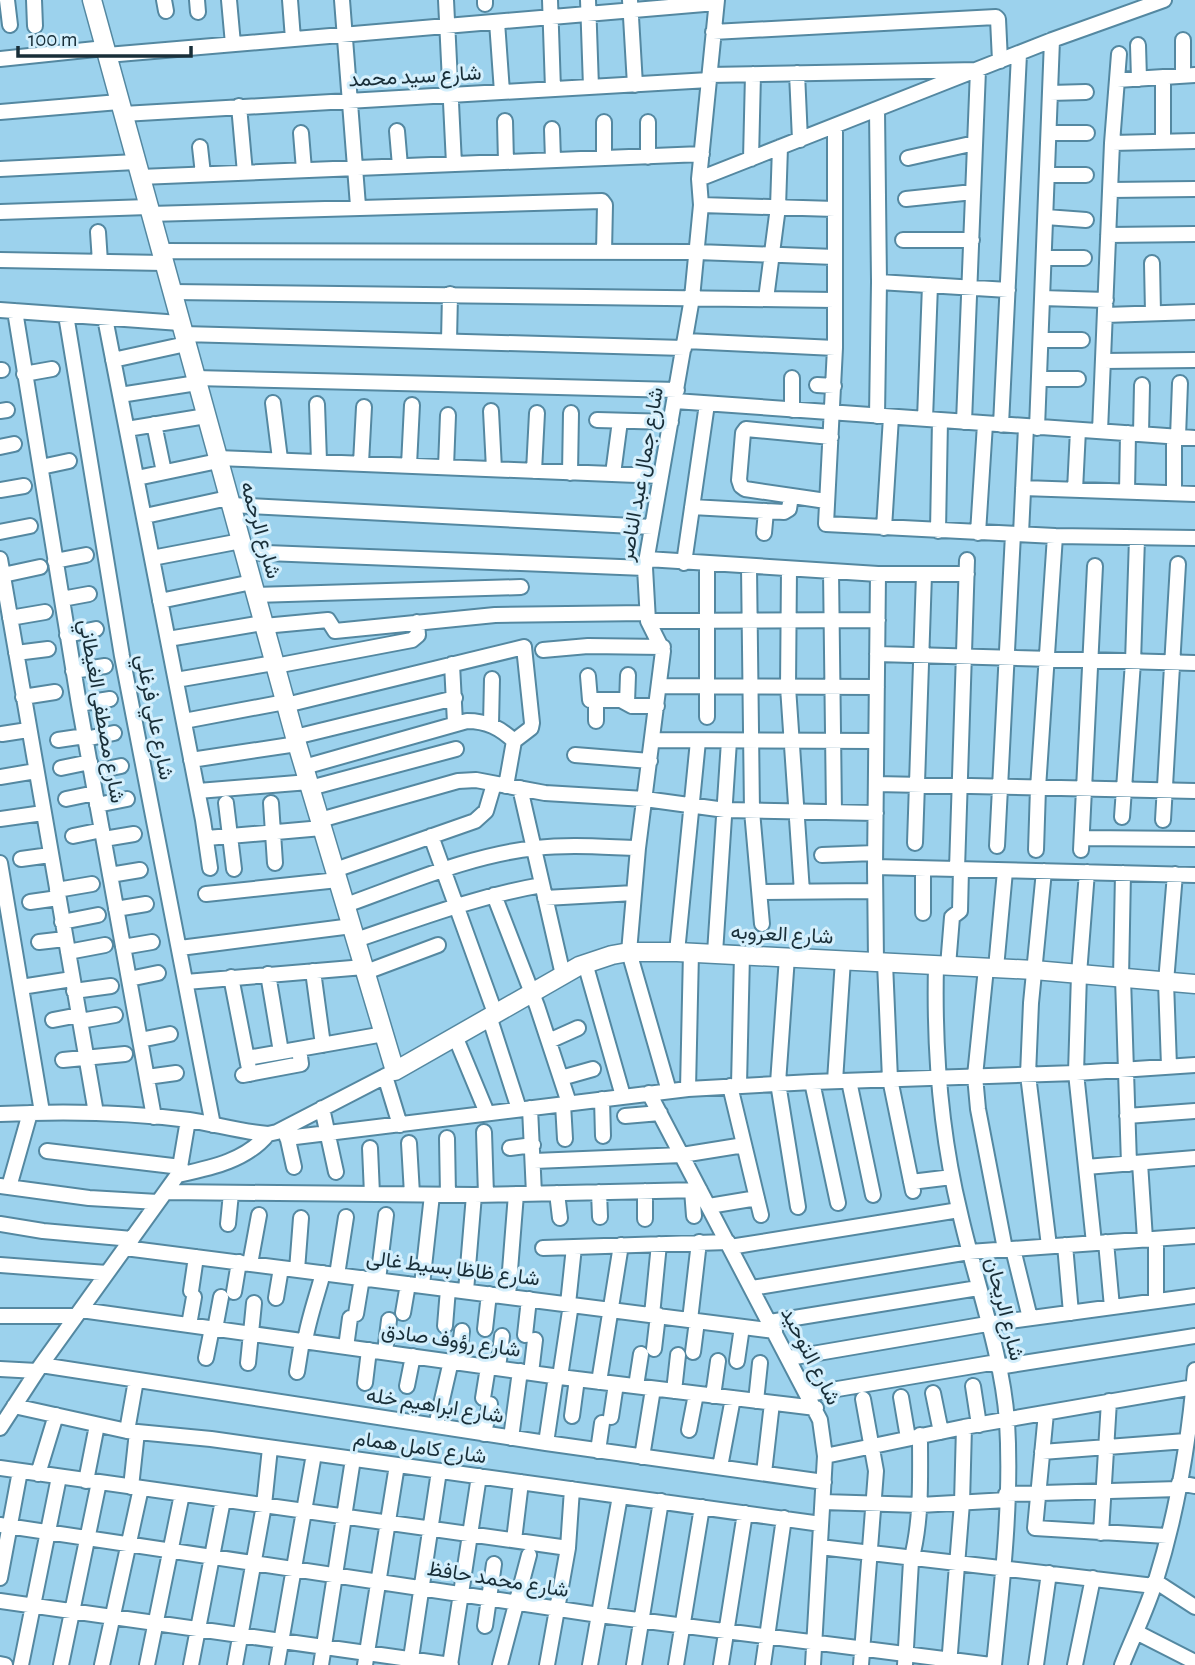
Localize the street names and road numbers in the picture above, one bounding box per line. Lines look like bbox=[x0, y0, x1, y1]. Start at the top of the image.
street label: شارع سيد محمد bbox=[348, 63, 482, 93]
street label: شارع جمال عبد الناصر bbox=[616, 385, 670, 564]
street label: شارع الرحمه bbox=[234, 479, 284, 582]
street label: شارع مصطفى الغيطاني bbox=[69, 617, 128, 806]
street label: شارع علي فرغلي bbox=[126, 652, 177, 783]
street label: شارع العروبه bbox=[730, 921, 834, 951]
street label: شارع ظاظا بسيط غالى bbox=[365, 1247, 541, 1293]
street label: شارع الريحان bbox=[979, 1255, 1027, 1363]
street label: شارع التوحيد bbox=[774, 1304, 844, 1410]
street label: شارع رؤوف صادق bbox=[379, 1320, 522, 1364]
street label: شارع ابراهيم خله bbox=[364, 1384, 505, 1430]
street label: شارع كامل همام bbox=[352, 1428, 488, 1470]
street label: شارع محمد حافظ bbox=[425, 1558, 570, 1604]

